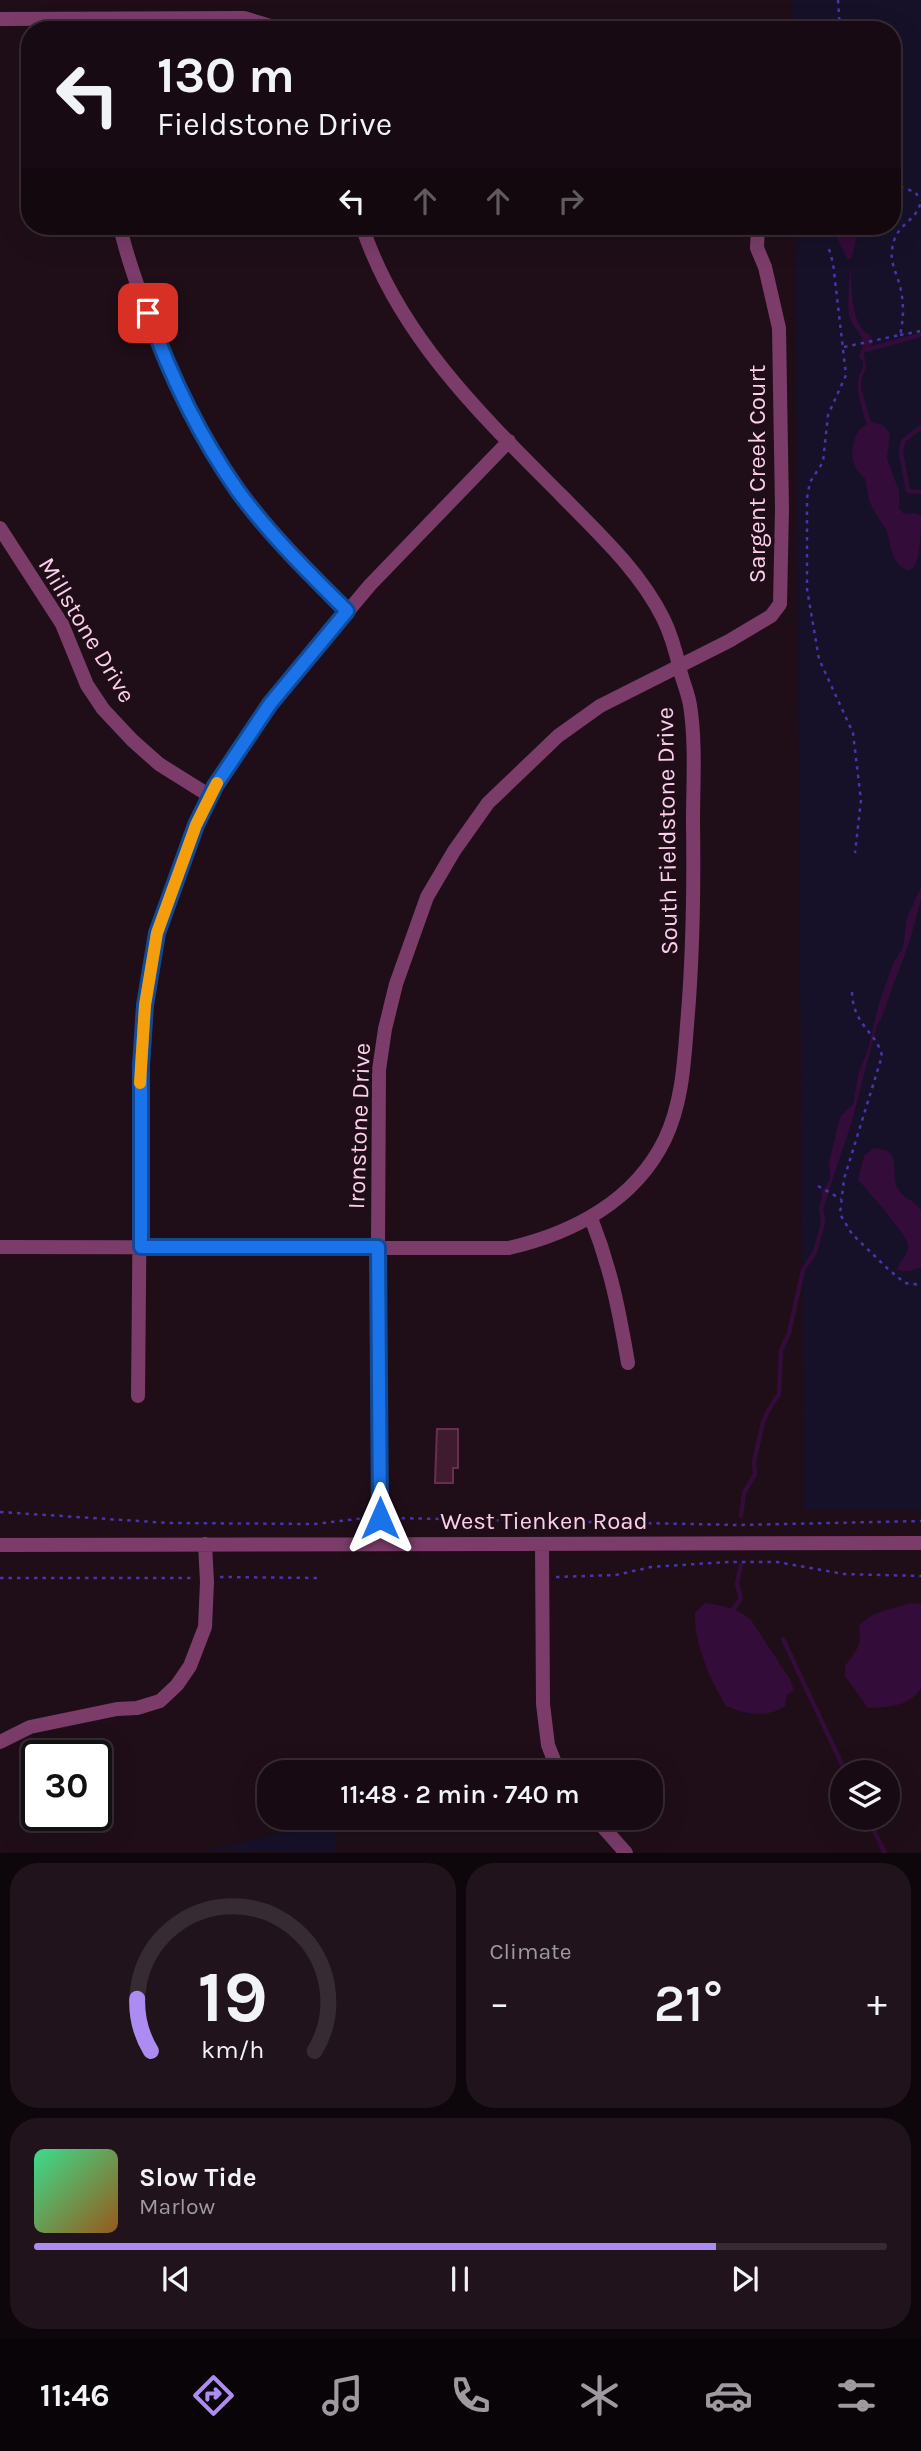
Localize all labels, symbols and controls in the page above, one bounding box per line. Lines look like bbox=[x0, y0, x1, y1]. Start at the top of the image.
text: 130 m bbox=[157, 47, 295, 104]
icon: left bbox=[42, 49, 133, 140]
text: Fieldstone Drive bbox=[157, 106, 392, 143]
icon: left bbox=[333, 182, 371, 220]
icon: ahead bbox=[406, 182, 444, 220]
icon: ahead bbox=[479, 182, 517, 220]
icon: right bbox=[552, 182, 590, 220]
pin bbox=[118, 283, 178, 343]
icon: arrive bbox=[129, 294, 167, 332]
street label: Sargent Creek Court bbox=[743, 365, 771, 583]
street label: Millstone Drive bbox=[33, 552, 141, 708]
street label: South Fieldstone Drive bbox=[651, 707, 683, 955]
street label: Ironstone Drive bbox=[342, 1042, 376, 1210]
position arrow bbox=[343, 1481, 417, 1555]
street label: West Tienken Road bbox=[440, 1507, 648, 1535]
speed limit sign: 30 bbox=[21, 1740, 112, 1831]
map controls bbox=[830, 1760, 900, 1830]
button: layers bbox=[830, 1760, 900, 1830]
text: 11:48 · 2 min · 740 m bbox=[340, 1779, 580, 1810]
text: Climate bbox=[490, 1938, 572, 1965]
text: 19 bbox=[198, 1955, 268, 2040]
text: 21° bbox=[654, 1973, 723, 2034]
text: − bbox=[490, 1981, 509, 2026]
text: + bbox=[867, 1981, 887, 2026]
text: km/h bbox=[201, 2035, 264, 2064]
text: Slow Tide bbox=[139, 2162, 257, 2193]
text: Marlow bbox=[139, 2193, 215, 2220]
icon: previous bbox=[157, 2260, 195, 2298]
icon: pause bbox=[441, 2260, 479, 2298]
icon: next bbox=[726, 2260, 764, 2298]
icon: directions bbox=[189, 2371, 238, 2420]
icon: music bbox=[318, 2371, 367, 2420]
icon: phone bbox=[446, 2371, 495, 2420]
icon: climate bbox=[575, 2371, 624, 2420]
icon: car bbox=[704, 2371, 753, 2420]
icon: filters bbox=[832, 2371, 881, 2420]
text: 11:46 bbox=[40, 2377, 110, 2414]

